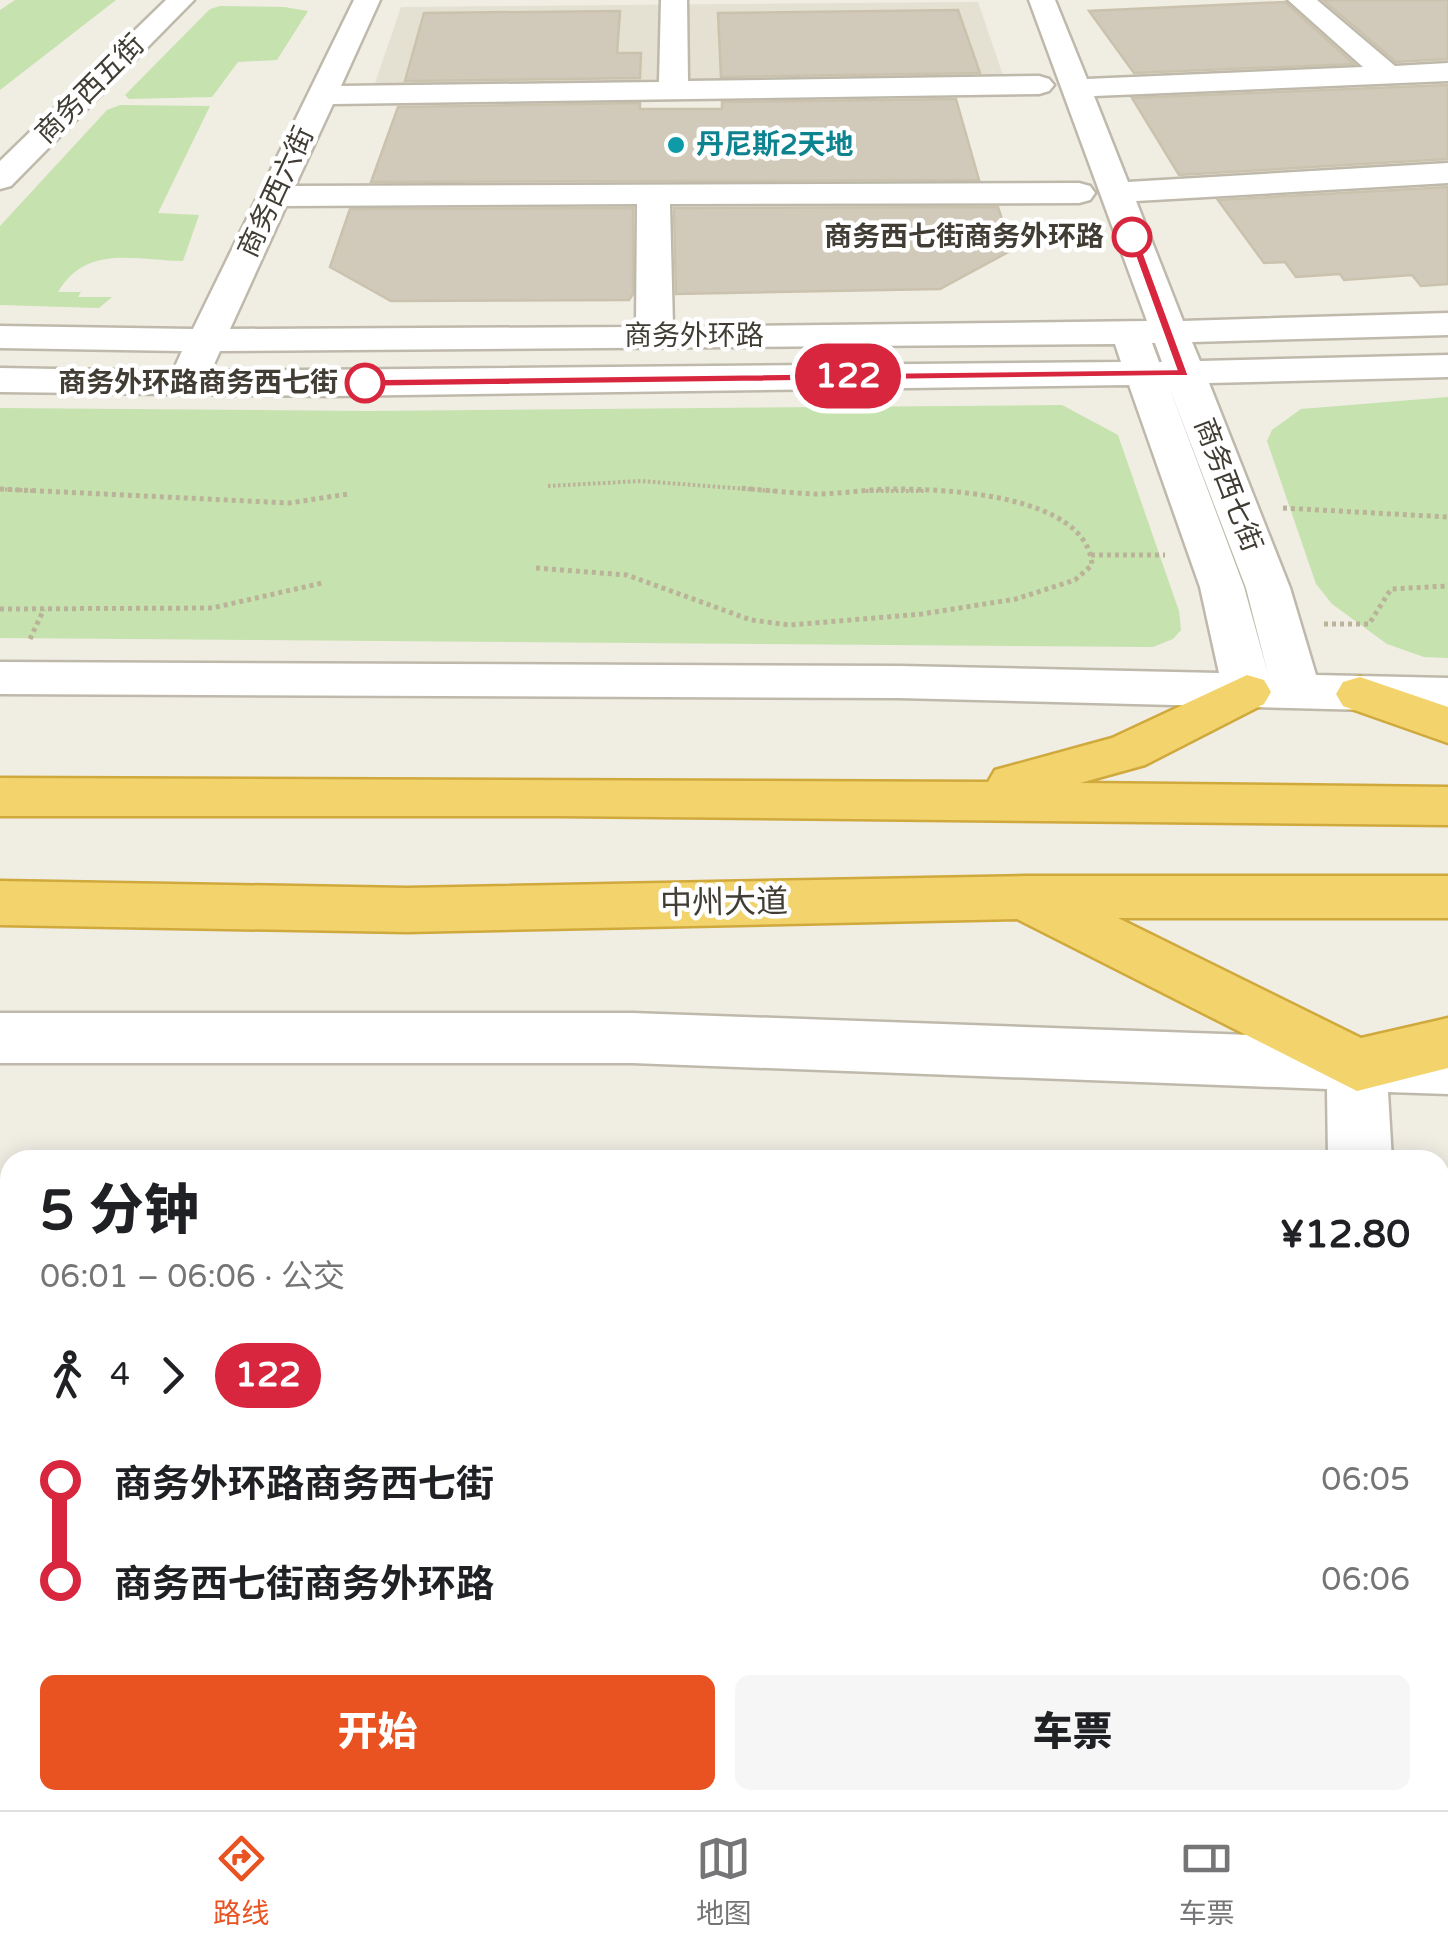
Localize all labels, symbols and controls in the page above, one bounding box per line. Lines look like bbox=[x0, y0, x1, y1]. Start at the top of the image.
street label: 商务西五街 bbox=[28, 27, 152, 151]
street label: 商务西六街 bbox=[231, 121, 321, 263]
place label: 丹尼斯2天地 bbox=[696, 128, 854, 162]
marker: 丹尼斯2天地 bbox=[665, 134, 687, 156]
marker: 商务西七街商务外环路 bbox=[1113, 218, 1151, 256]
place label: 商务西七街商务外环路 bbox=[824, 220, 1104, 254]
street label: 商务外环路 bbox=[624, 319, 764, 353]
line badge: 122 bbox=[790, 344, 906, 408]
text: 122 bbox=[815, 355, 881, 397]
marker: 商务外环路商务西七街 bbox=[346, 364, 384, 402]
place label: 商务外环路商务西七街 bbox=[58, 366, 338, 400]
street label: 商务西七街 bbox=[1187, 414, 1269, 556]
street label: 中州大道 bbox=[660, 883, 788, 923]
text: 5 分钟 bbox=[40, 1179, 199, 1245]
text: ¥12.80 bbox=[1280, 1212, 1410, 1258]
text: 06:01 – 06:06 · 公交 bbox=[40, 1258, 345, 1296]
icon: walk bbox=[40, 1348, 95, 1403]
icon: forward bbox=[145, 1348, 200, 1403]
text: 122 bbox=[235, 1354, 301, 1396]
text: 4 bbox=[110, 1356, 130, 1394]
text: 06:05 bbox=[1321, 1461, 1410, 1499]
text: 商务外环路商务西七街 bbox=[114, 1462, 494, 1508]
text: 06:06 bbox=[1321, 1561, 1410, 1599]
text: 商务西七街商务外环路 bbox=[114, 1562, 494, 1608]
button: 开始 bbox=[40, 1675, 715, 1790]
button: 车票 bbox=[735, 1675, 1410, 1790]
tab: 路线 bbox=[213, 1831, 269, 1931]
tab: 地图 bbox=[696, 1831, 752, 1931]
tab: 车票 bbox=[1179, 1831, 1235, 1931]

